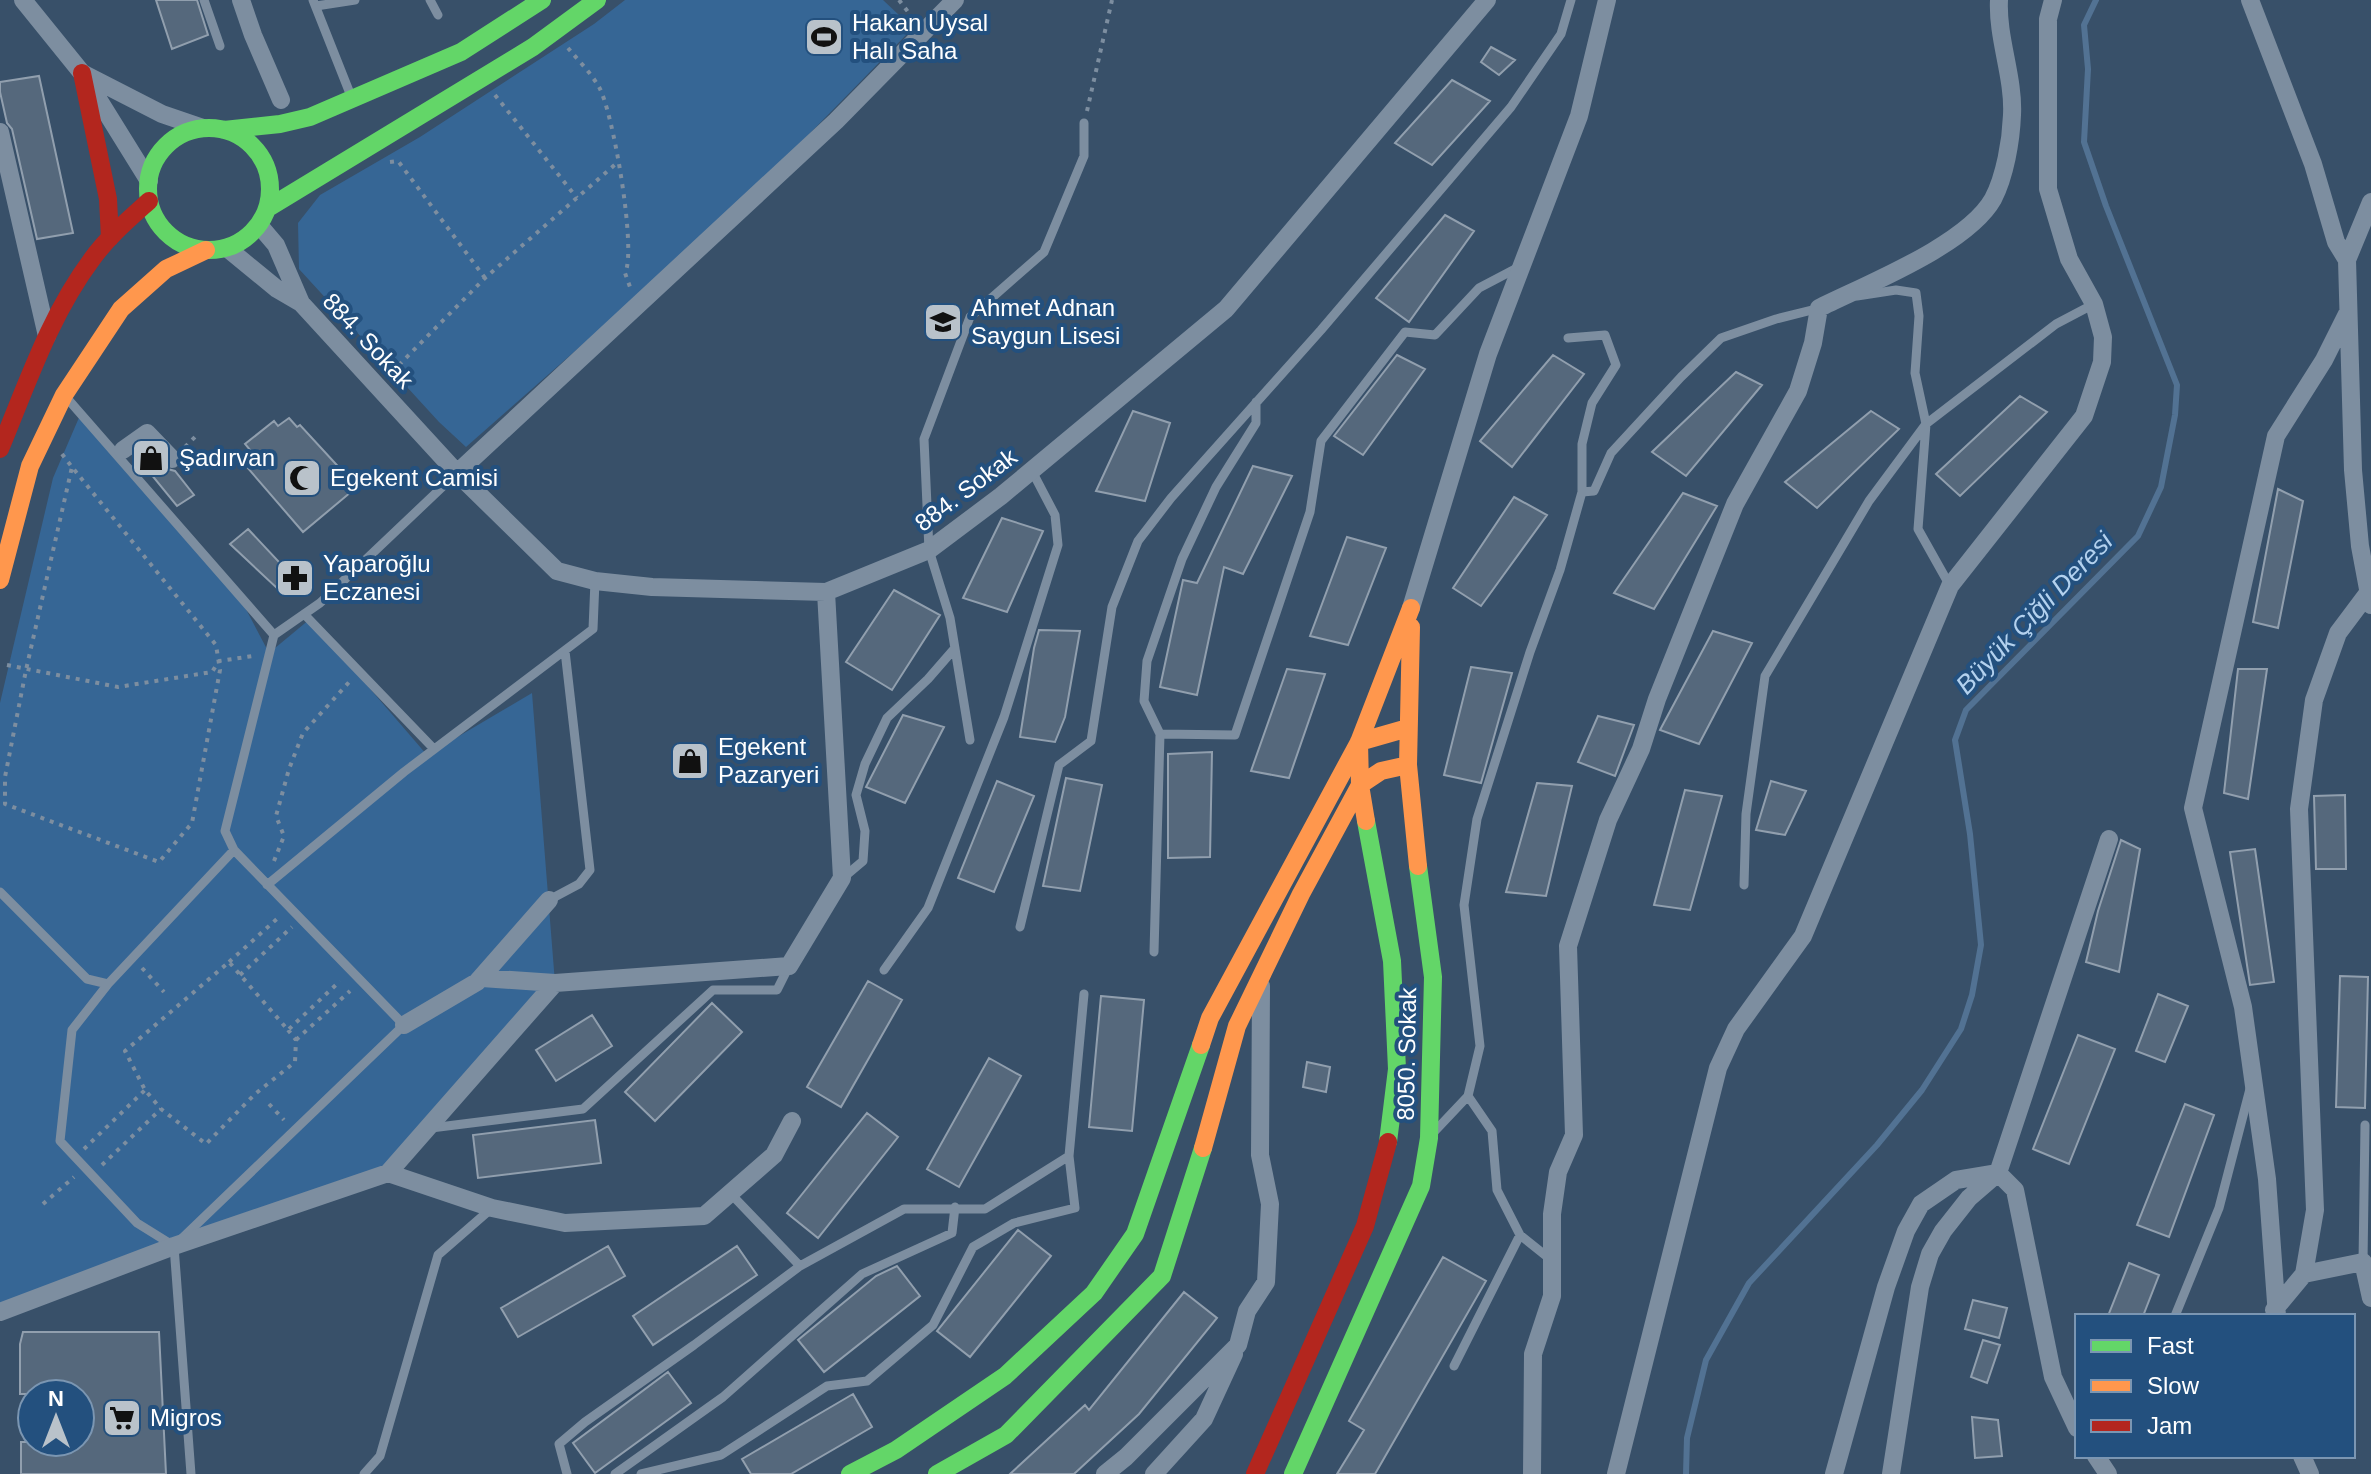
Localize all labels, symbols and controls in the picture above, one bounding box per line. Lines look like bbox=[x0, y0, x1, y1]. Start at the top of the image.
place label: Hakan Uysal Halı Saha bbox=[852, 9, 988, 64]
sports icon: Hakan Uysal Halı Saha bbox=[803, 16, 845, 58]
street label: 884. Sokak bbox=[318, 288, 420, 395]
place label: Ahmet Adnan Saygun Lisesi bbox=[971, 294, 1120, 349]
school or university icon: Ahmet Adnan Saygun Lisesi bbox=[922, 301, 964, 343]
shop icon: Şadırvan bbox=[130, 437, 172, 479]
street label: 884. Sokak bbox=[910, 442, 1023, 537]
place label: Şadırvan bbox=[179, 444, 275, 471]
mosque icon: Egekent Camisi bbox=[281, 457, 323, 499]
place label: Egekent Camisi bbox=[330, 464, 498, 491]
water label: Büyük Çiğli Deresi bbox=[1949, 525, 2119, 700]
place label: Yaparoğlu Eczanesi bbox=[323, 550, 431, 605]
pharmacy icon: Yaparoğlu Eczanesi bbox=[274, 557, 316, 599]
place label: Egekent Pazaryeri bbox=[718, 733, 819, 788]
shop icon: Egekent Pazaryeri bbox=[669, 740, 711, 782]
street label: 8050. Sokak bbox=[1392, 986, 1421, 1121]
legend bbox=[2075, 1314, 2355, 1458]
text: Fast bbox=[2147, 1332, 2194, 1359]
text: Slow bbox=[2147, 1372, 2200, 1399]
north arrow bbox=[16, 1378, 96, 1458]
text: N bbox=[48, 1386, 64, 1411]
supermarket icon: Migros bbox=[101, 1397, 143, 1439]
place label: Migros bbox=[150, 1404, 222, 1431]
text: Jam bbox=[2147, 1412, 2192, 1439]

